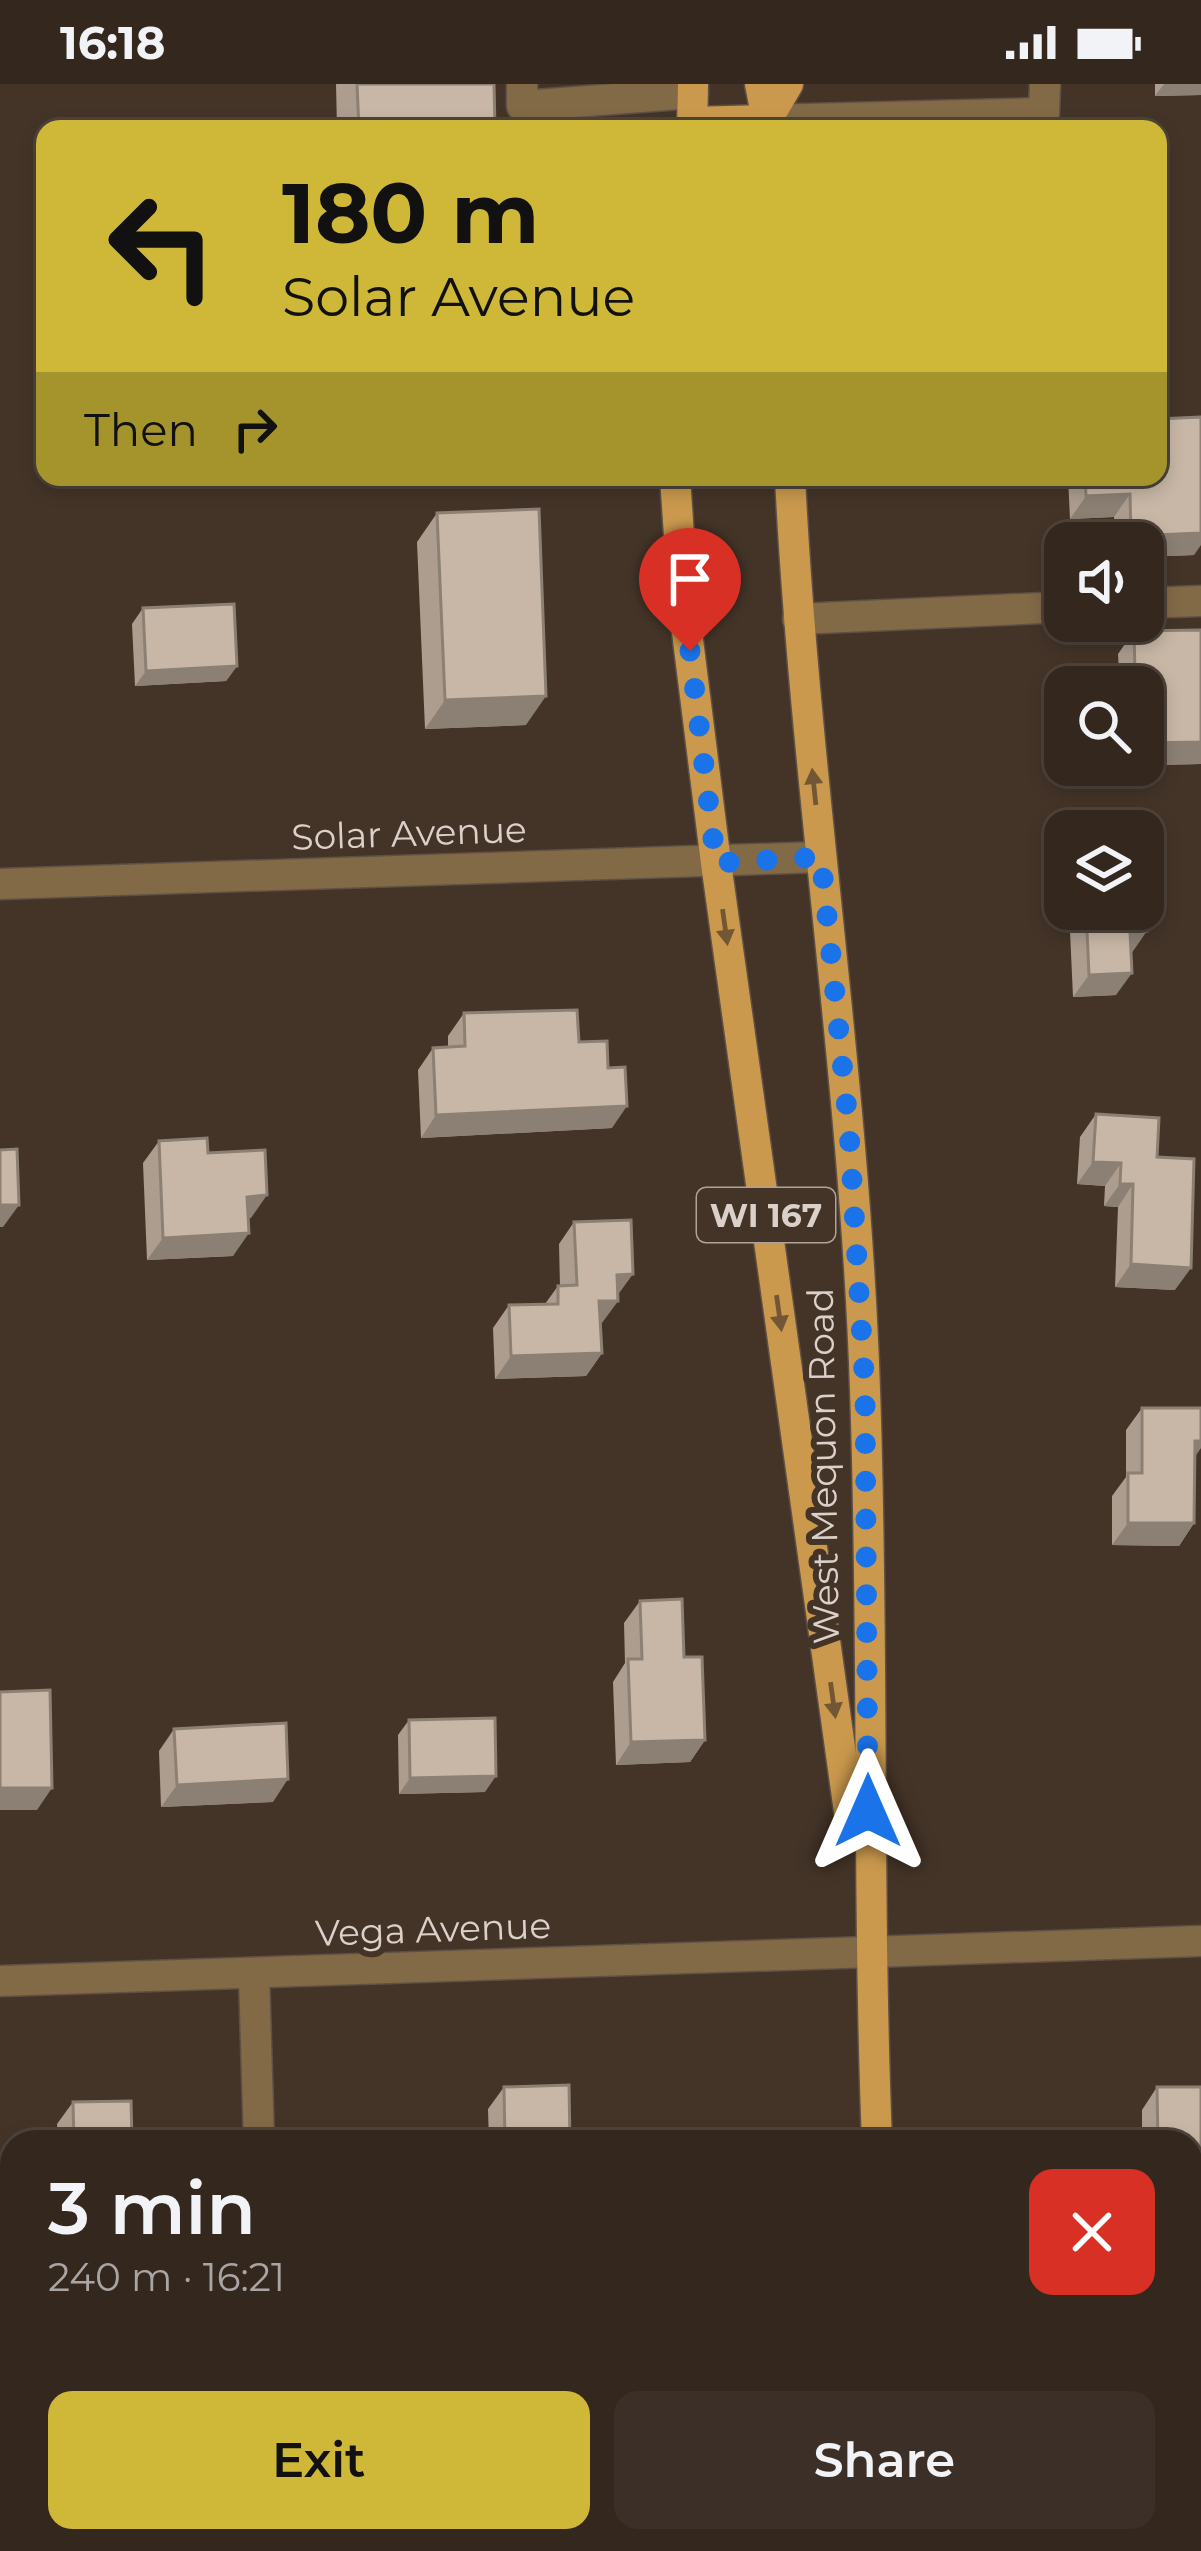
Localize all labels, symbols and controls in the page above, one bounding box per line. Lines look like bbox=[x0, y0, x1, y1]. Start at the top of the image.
text: 16:18 bbox=[60, 15, 165, 70]
text: 180 m bbox=[282, 162, 539, 264]
icon: left bbox=[84, 168, 240, 324]
text: Solar Avenue bbox=[282, 264, 635, 330]
icon: right bbox=[222, 396, 288, 462]
text: Then bbox=[84, 402, 198, 457]
map controls bbox=[1044, 522, 1164, 930]
button: sound bbox=[1044, 522, 1164, 642]
pin bbox=[639, 528, 741, 651]
icon: arrive bbox=[657, 546, 723, 612]
button: search bbox=[1044, 666, 1164, 786]
one-way arrow bbox=[804, 768, 823, 805]
street label: Solar Avenue bbox=[291, 807, 527, 859]
button: layers bbox=[1044, 810, 1164, 930]
one-way arrow bbox=[716, 909, 735, 946]
road number: WI 167 bbox=[697, 1188, 835, 1242]
street label: West Mequon Road bbox=[798, 1287, 848, 1645]
one-way arrow bbox=[770, 1295, 789, 1332]
one-way arrow bbox=[824, 1681, 843, 1719]
position arrow bbox=[805, 1748, 931, 1874]
street label: Vega Avenue bbox=[314, 1903, 552, 1955]
text: 3 min bbox=[48, 2164, 256, 2252]
button: close bbox=[1029, 2169, 1155, 2295]
text: 240 m · 16:21 bbox=[48, 2253, 285, 2301]
button: Exit bbox=[48, 2391, 590, 2529]
button: Share bbox=[614, 2391, 1155, 2529]

